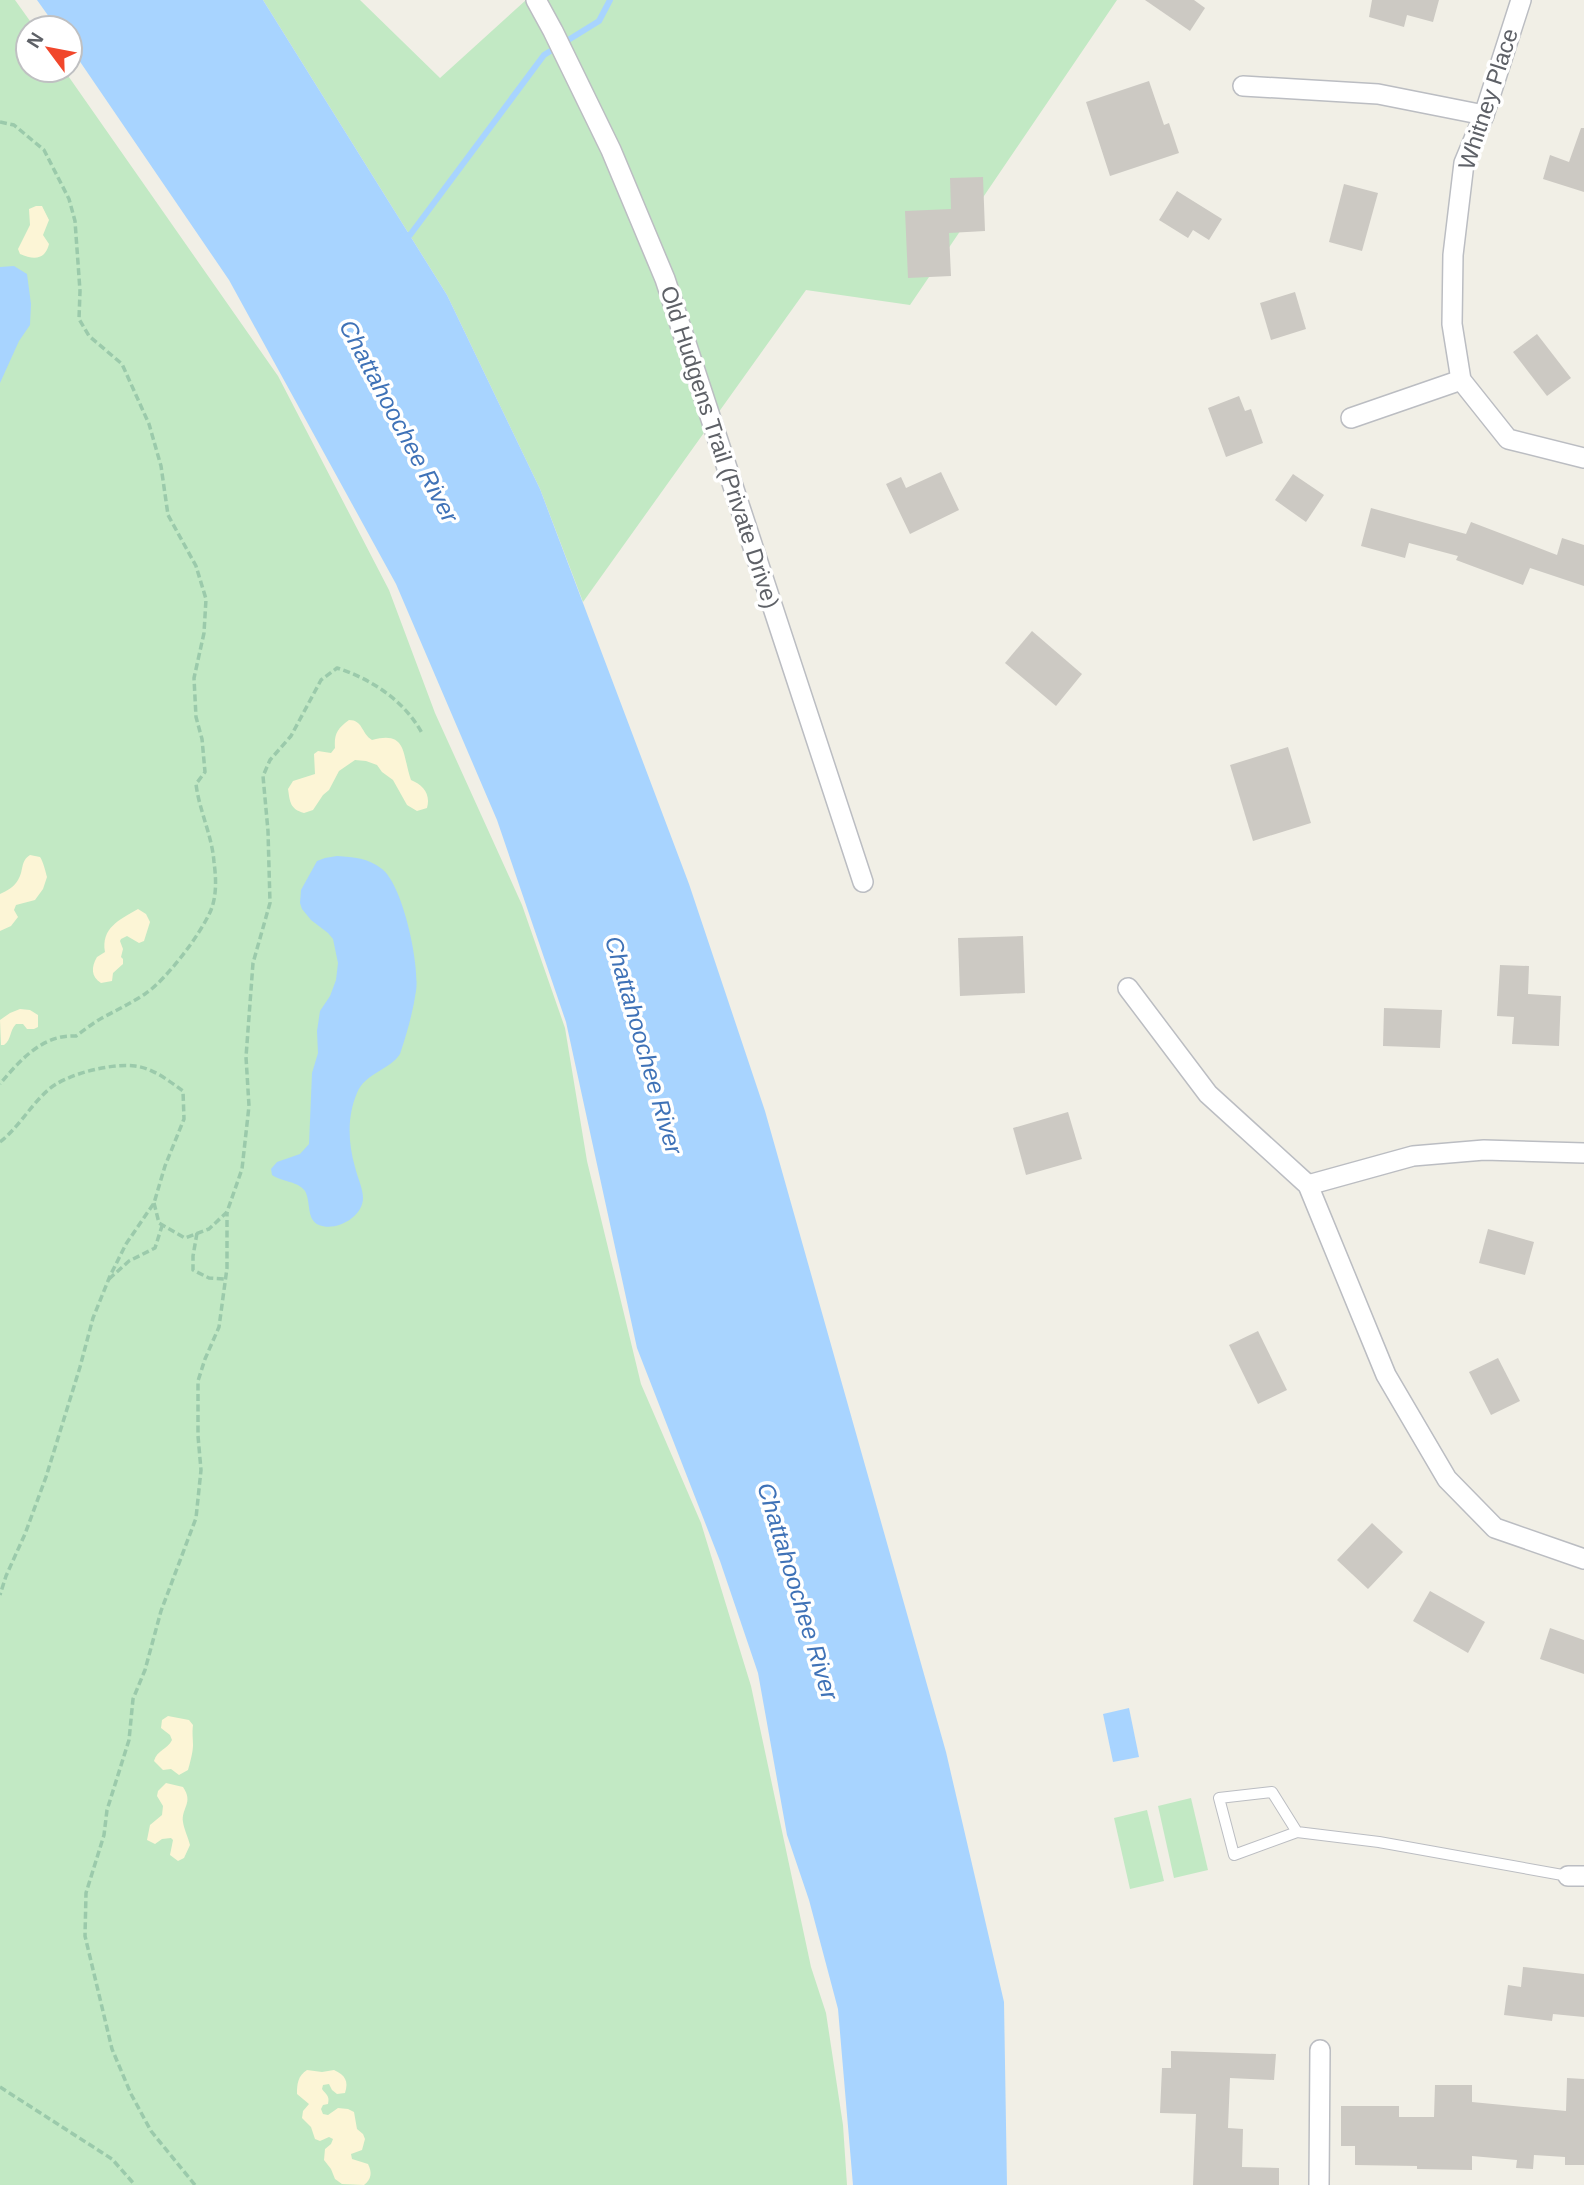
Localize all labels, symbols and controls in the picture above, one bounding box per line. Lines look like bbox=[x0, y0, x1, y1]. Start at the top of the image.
north arrow bbox=[14, 14, 84, 84]
street label: Whitney Place bbox=[1453, 25, 1523, 173]
text: N bbox=[22, 29, 48, 52]
street label: Old Hudgens Trail (Private Drive) bbox=[655, 283, 785, 611]
water label: Chattahoochee River bbox=[334, 315, 464, 528]
water label: Chattahoochee River bbox=[600, 933, 688, 1158]
water label: Chattahoochee River bbox=[752, 1479, 844, 1704]

